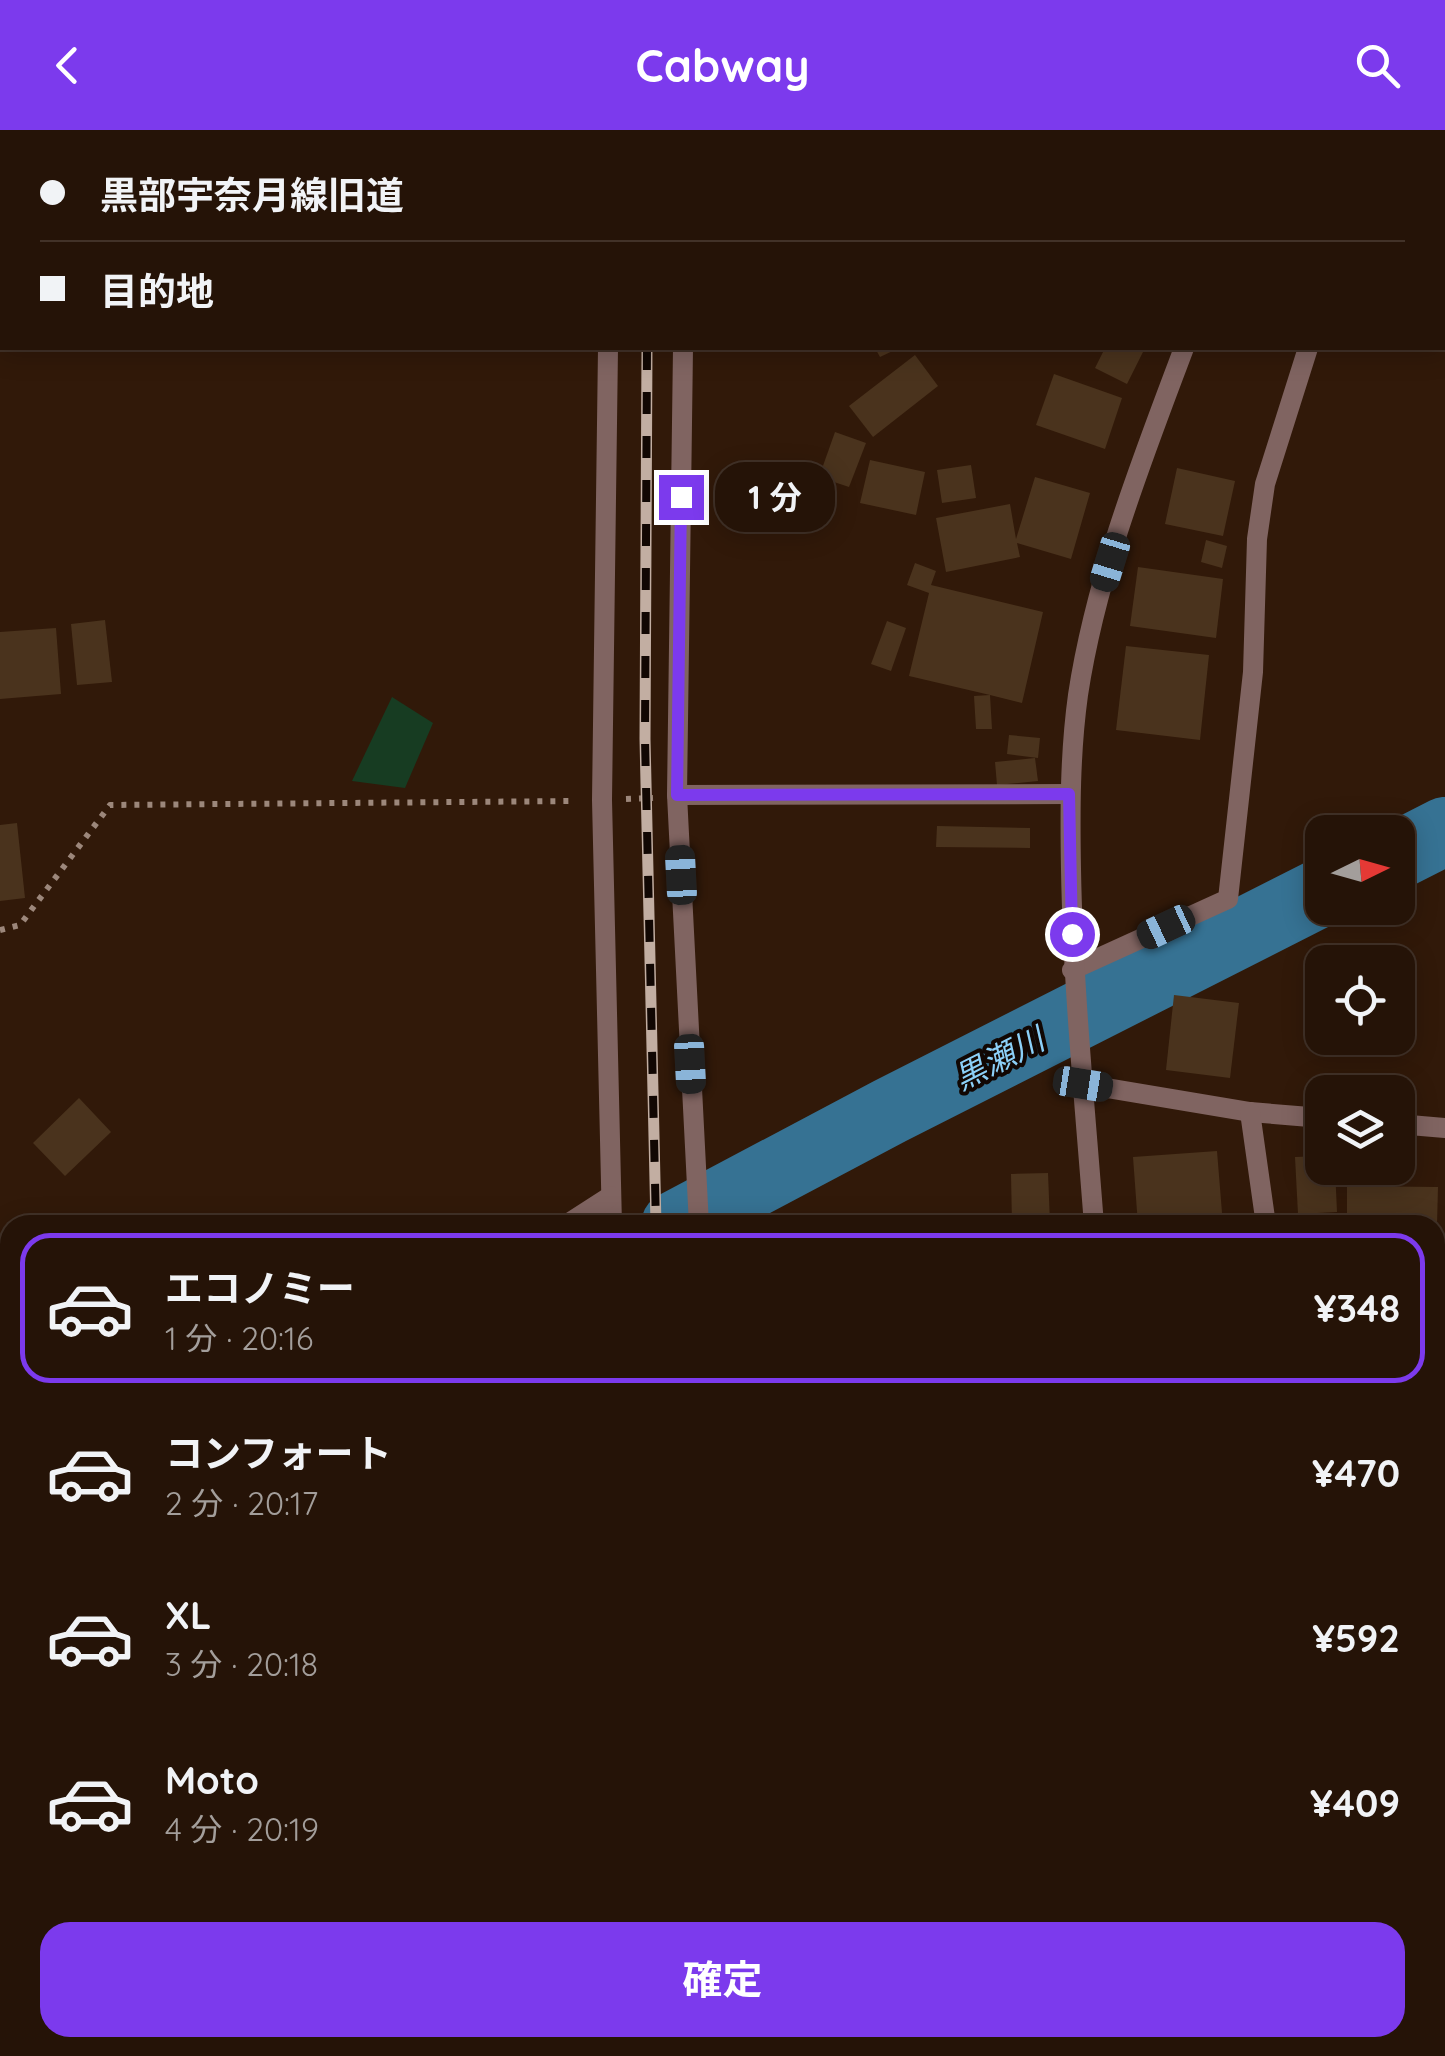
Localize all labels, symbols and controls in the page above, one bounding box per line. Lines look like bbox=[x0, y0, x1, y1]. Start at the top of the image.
text: Cabway bbox=[635, 37, 810, 93]
icon: back bbox=[40, 38, 95, 93]
icon: search bbox=[1350, 38, 1405, 93]
text: 黒部宇奈月線旧道 bbox=[100, 171, 404, 219]
text: 目的地 bbox=[100, 267, 214, 315]
callout: 1 分 bbox=[716, 462, 836, 532]
route end bbox=[659, 475, 704, 520]
text: 1 分 bbox=[748, 477, 802, 517]
car bbox=[1087, 529, 1133, 595]
north arrow bbox=[1305, 815, 1415, 925]
map controls bbox=[1305, 815, 1415, 1185]
car bbox=[664, 844, 698, 906]
car bbox=[1132, 901, 1200, 953]
route start bbox=[1050, 912, 1095, 957]
button: locate bbox=[1305, 945, 1415, 1055]
water label: 黒瀬川 bbox=[947, 1017, 1053, 1098]
car bbox=[673, 1033, 707, 1095]
car bbox=[1051, 1064, 1115, 1104]
button: layers bbox=[1305, 1075, 1415, 1185]
icon: car bbox=[45, 1263, 135, 1353]
text: エコノミー bbox=[165, 1264, 355, 1312]
text: ¥348 bbox=[1314, 1284, 1400, 1332]
text: 1 分 · 20:16 bbox=[165, 1318, 313, 1358]
icon: car bbox=[45, 1428, 135, 1518]
text: コンフォート bbox=[165, 1429, 392, 1477]
text: ¥470 bbox=[1312, 1449, 1400, 1497]
text: 2 分 · 20:17 bbox=[165, 1483, 318, 1523]
text: XL bbox=[165, 1591, 211, 1639]
icon: car bbox=[45, 1593, 135, 1683]
text: ¥592 bbox=[1312, 1614, 1400, 1662]
text: 3 分 · 20:18 bbox=[165, 1644, 318, 1684]
text: Moto bbox=[165, 1756, 259, 1804]
icon: car bbox=[45, 1758, 135, 1848]
text: ¥409 bbox=[1310, 1779, 1400, 1827]
text: 4 分 · 20:19 bbox=[165, 1809, 319, 1849]
button: 確定 bbox=[40, 1922, 1405, 2037]

